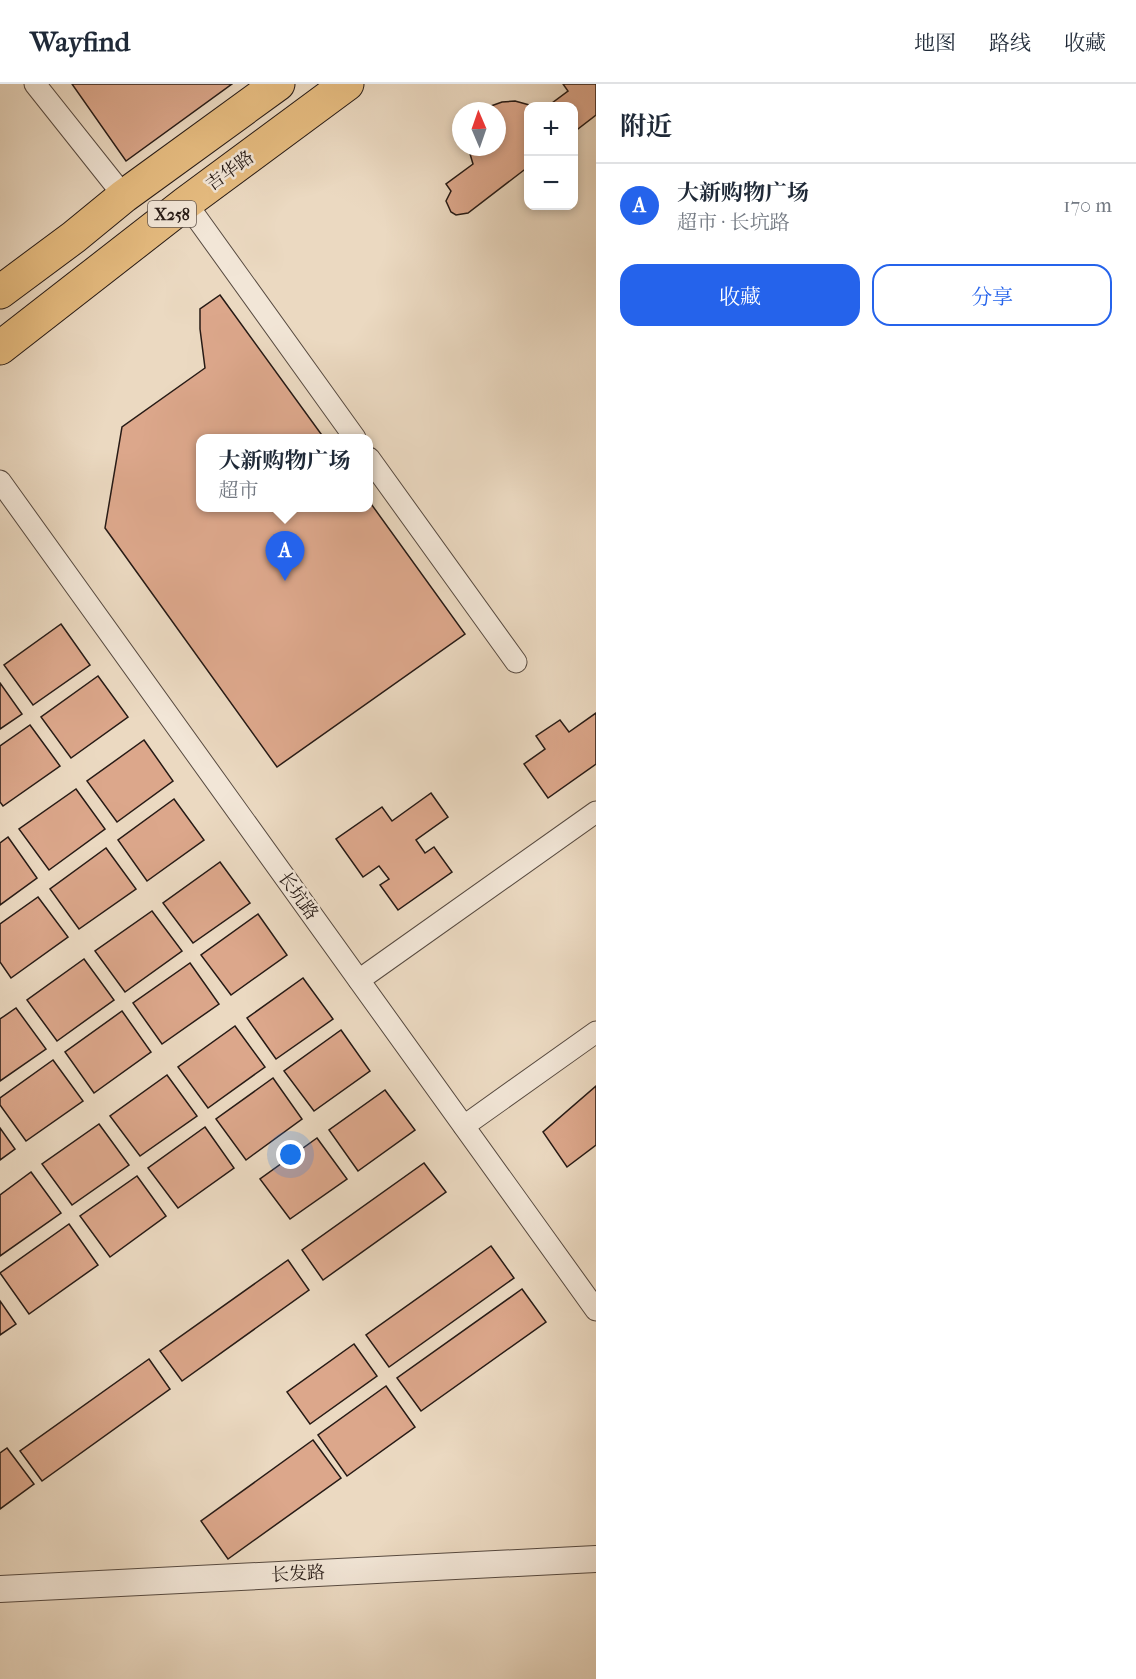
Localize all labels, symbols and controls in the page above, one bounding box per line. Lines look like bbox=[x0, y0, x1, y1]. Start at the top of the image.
text: Wayfind bbox=[30, 25, 130, 58]
text: 地图 bbox=[914, 31, 956, 55]
text: 路线 bbox=[989, 31, 1031, 55]
text: 收藏 bbox=[1064, 31, 1106, 55]
north arrow bbox=[452, 102, 506, 156]
map controls bbox=[524, 102, 578, 210]
button: + bbox=[524, 102, 578, 156]
text: 附近 bbox=[620, 111, 672, 142]
street label: 吉华路 bbox=[202, 147, 258, 195]
button: − bbox=[524, 156, 578, 210]
text: 大新购物广场 bbox=[677, 180, 809, 206]
text: A bbox=[633, 194, 646, 217]
text: 170 m bbox=[1063, 194, 1112, 217]
road number: X258 bbox=[148, 201, 196, 227]
text: 超市 · 长坑路 bbox=[677, 211, 790, 234]
button: 收藏 bbox=[620, 264, 860, 326]
button: 分享 bbox=[872, 264, 1112, 326]
popup bbox=[196, 434, 373, 512]
text: 大新购物广场 bbox=[218, 448, 351, 474]
text: 超市 bbox=[218, 479, 258, 502]
pin: A bbox=[266, 532, 304, 581]
street label: 长坑路 bbox=[274, 868, 322, 924]
your location bbox=[276, 1140, 305, 1169]
street label: 长发路 bbox=[270, 1562, 326, 1586]

